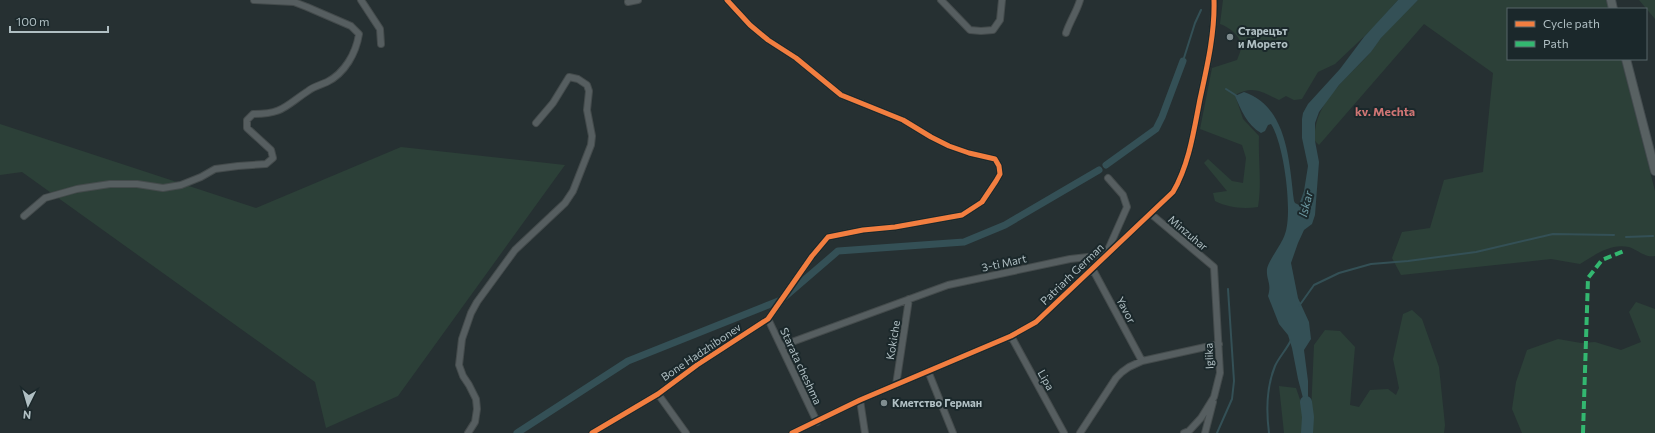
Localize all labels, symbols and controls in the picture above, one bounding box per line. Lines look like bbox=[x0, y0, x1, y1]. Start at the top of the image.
scale bar bbox=[10, 8, 108, 34]
legend bbox=[1507, 8, 1647, 60]
text: 100 m bbox=[16, 14, 50, 28]
text: Cycle path bbox=[1543, 16, 1600, 30]
place label: Старецът и Морето bbox=[1238, 24, 1288, 50]
marker: Старецът и Морето bbox=[1225, 32, 1235, 42]
text: Path bbox=[1543, 36, 1569, 50]
district label: kv. Mechta bbox=[1355, 104, 1415, 118]
water label: Iskar bbox=[1295, 188, 1315, 218]
street label: Minzuhar bbox=[1166, 212, 1211, 253]
street label: Patriarh German bbox=[1037, 240, 1106, 307]
street label: 3-ti Mart bbox=[980, 251, 1028, 274]
street label: Yavor bbox=[1114, 294, 1139, 326]
street label: Kokiche bbox=[883, 319, 902, 361]
street label: Bone Hadzhibonev bbox=[658, 320, 743, 383]
street label: Starata cheshma bbox=[778, 325, 825, 406]
street label: Iglika bbox=[1202, 343, 1215, 369]
street label: Lipa bbox=[1036, 367, 1057, 392]
north arrow bbox=[8, 385, 48, 425]
place label: Кметство Герман bbox=[892, 396, 982, 409]
marker: Кметство Герман bbox=[879, 398, 889, 408]
text: N bbox=[22, 409, 32, 422]

